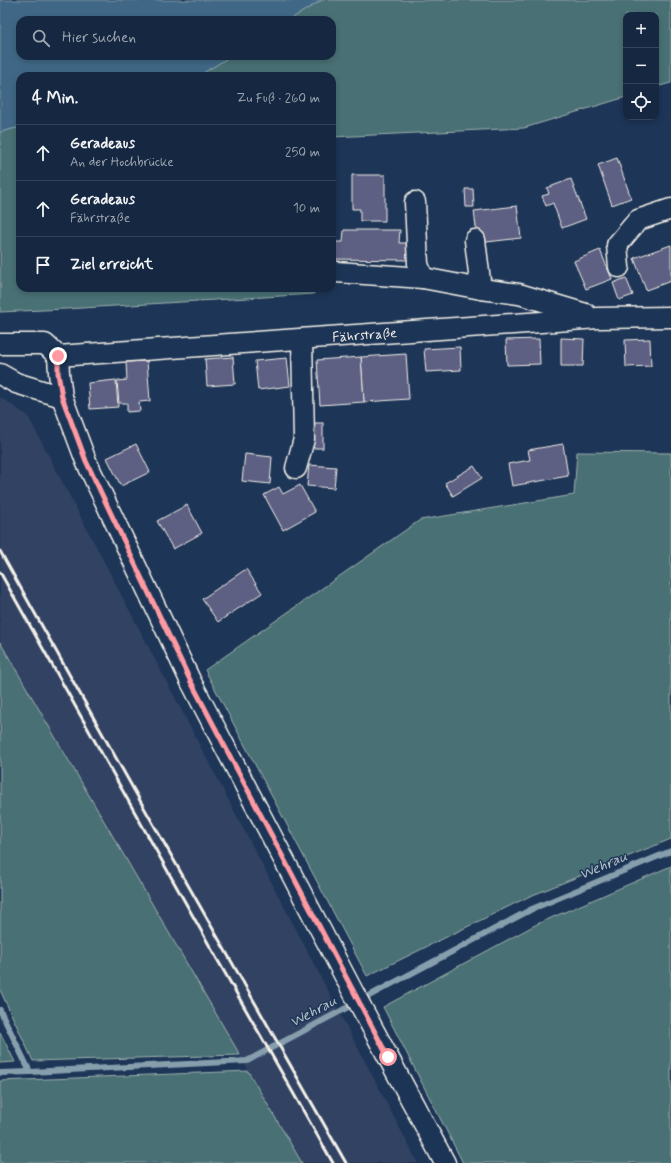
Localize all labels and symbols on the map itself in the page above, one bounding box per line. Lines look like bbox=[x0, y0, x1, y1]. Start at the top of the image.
street label: Fährstraße bbox=[332, 324, 398, 347]
route end bbox=[49, 347, 67, 365]
water label: Wehrau bbox=[576, 847, 630, 885]
water label: Wehrau bbox=[287, 991, 340, 1033]
route start bbox=[379, 1048, 397, 1066]

